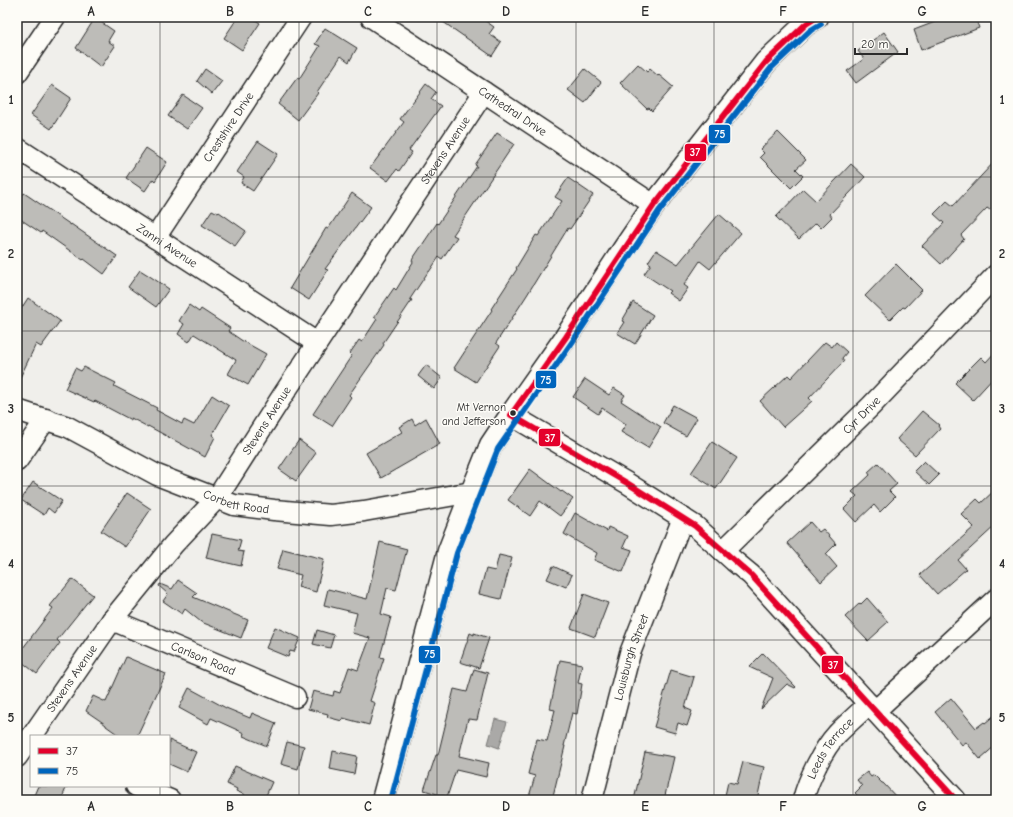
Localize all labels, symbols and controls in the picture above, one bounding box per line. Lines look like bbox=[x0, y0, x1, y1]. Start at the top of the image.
text: A bbox=[87, 4, 95, 19]
text: B bbox=[226, 4, 234, 19]
text: C bbox=[364, 4, 372, 19]
text: D bbox=[502, 4, 510, 19]
text: E bbox=[641, 4, 649, 19]
text: F bbox=[779, 4, 787, 19]
text: G bbox=[917, 4, 927, 19]
scale bar bbox=[855, 30, 907, 56]
text: 20 m bbox=[861, 37, 889, 51]
street label: Cathedral Drive bbox=[476, 83, 549, 139]
street label: Crestshire Drive bbox=[200, 89, 256, 165]
text: 1 bbox=[8, 92, 14, 107]
text: 1 bbox=[999, 92, 1005, 107]
street label: Stevens Avenue bbox=[418, 114, 473, 187]
line badge: 75 bbox=[708, 124, 731, 144]
text: 75 bbox=[715, 128, 726, 141]
line badge: 37 bbox=[684, 143, 707, 162]
text: 37 bbox=[690, 146, 700, 159]
street label: Zanni Avenue bbox=[134, 221, 200, 270]
text: 2 bbox=[8, 246, 14, 261]
text: 2 bbox=[999, 246, 1005, 261]
line badge: 75 bbox=[535, 370, 557, 389]
text: 75 bbox=[541, 374, 552, 387]
street label: Stevens Avenue bbox=[240, 384, 294, 457]
street label: Cyr Drive bbox=[840, 394, 883, 437]
text: 3 bbox=[8, 401, 14, 416]
place label: Mt Vernon and Jefferson bbox=[442, 401, 506, 428]
text: 3 bbox=[999, 401, 1005, 416]
marker: Mt Vernon and Jefferson bbox=[508, 408, 518, 418]
line badge: 37 bbox=[538, 428, 561, 447]
text: 37 bbox=[545, 432, 555, 445]
street label: Corbett Road bbox=[201, 487, 270, 516]
text: 4 bbox=[8, 556, 14, 571]
text: 4 bbox=[999, 556, 1005, 571]
street label: Louisburgh Street bbox=[611, 612, 652, 702]
street label: Carlson Road bbox=[169, 639, 238, 678]
street label: Stevens Avenue bbox=[44, 642, 100, 715]
line badge: 75 bbox=[418, 645, 441, 664]
text: 75 bbox=[425, 648, 436, 661]
line badge: 37 bbox=[821, 655, 844, 674]
text: 37 bbox=[828, 659, 838, 672]
text: 5 bbox=[8, 710, 15, 725]
text: 5 bbox=[999, 710, 1006, 725]
street label: Leeds Terrace bbox=[804, 715, 856, 781]
legend bbox=[30, 735, 170, 787]
text: 37 bbox=[66, 744, 78, 758]
text: 75 bbox=[66, 764, 78, 778]
text: A bbox=[87, 799, 95, 814]
text: B bbox=[226, 799, 234, 814]
text: C bbox=[364, 799, 372, 814]
text: D bbox=[502, 799, 510, 814]
text: E bbox=[641, 799, 649, 814]
text: F bbox=[779, 799, 787, 814]
text: G bbox=[917, 799, 927, 814]

